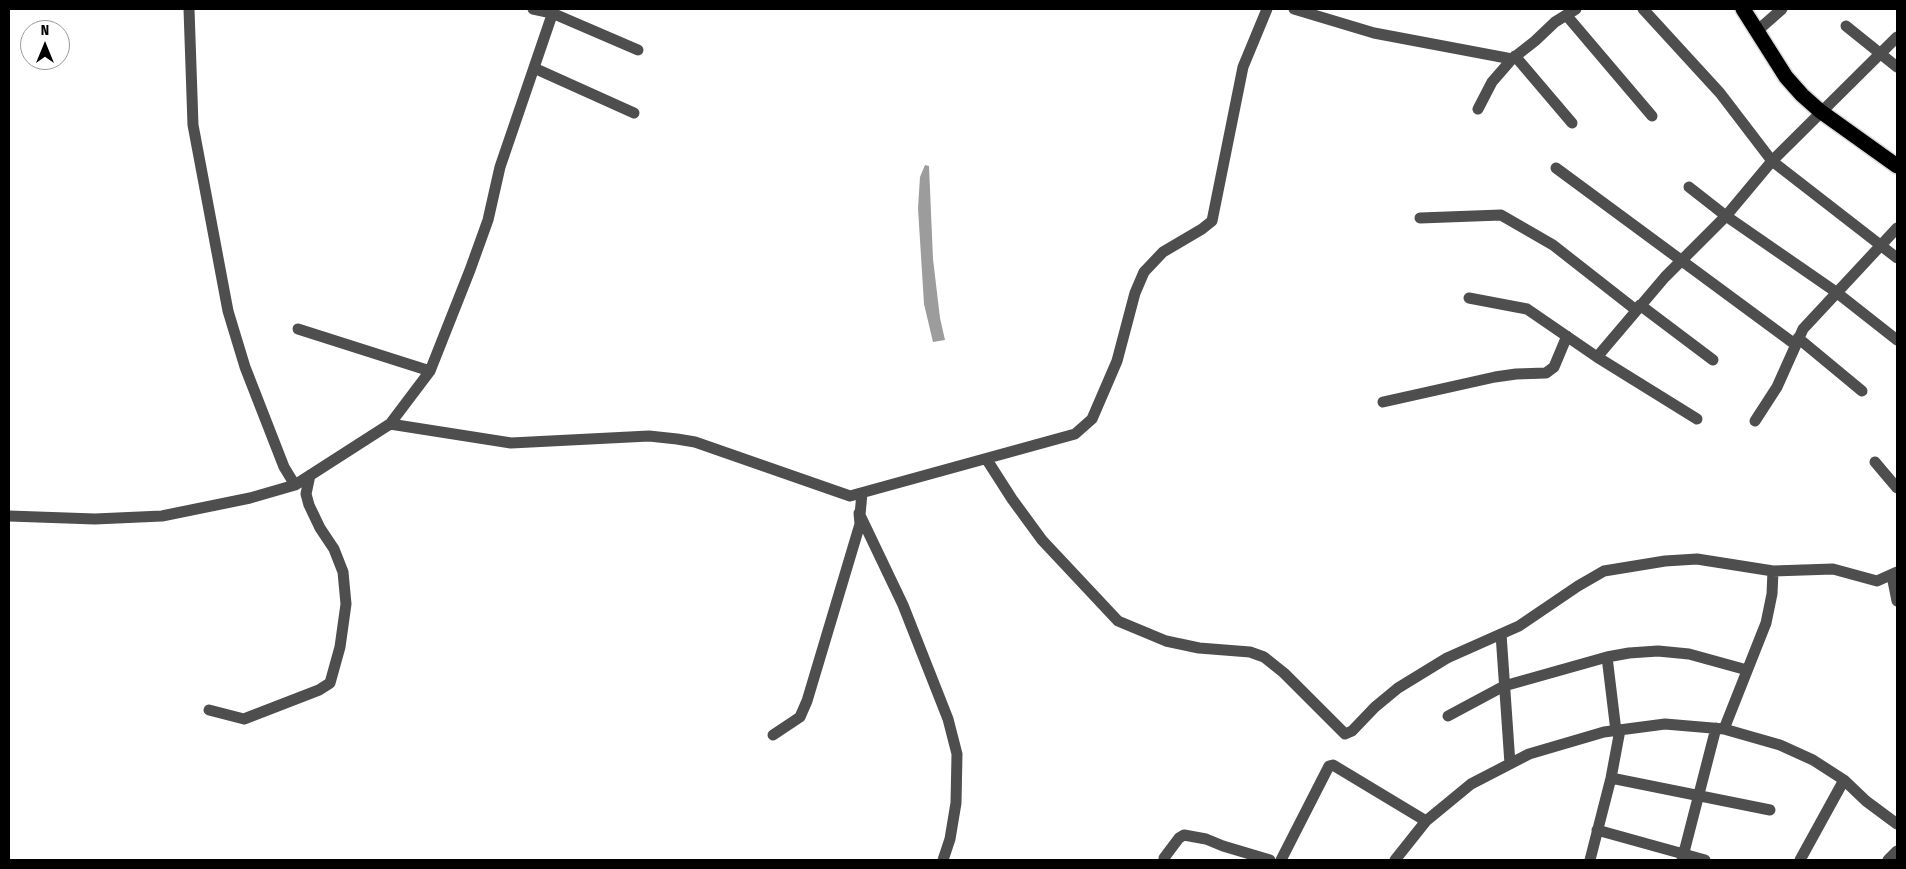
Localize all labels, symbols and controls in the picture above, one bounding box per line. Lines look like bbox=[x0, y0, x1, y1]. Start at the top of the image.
north arrow bbox=[20, 20, 70, 70]
text: N bbox=[41, 22, 49, 39]

